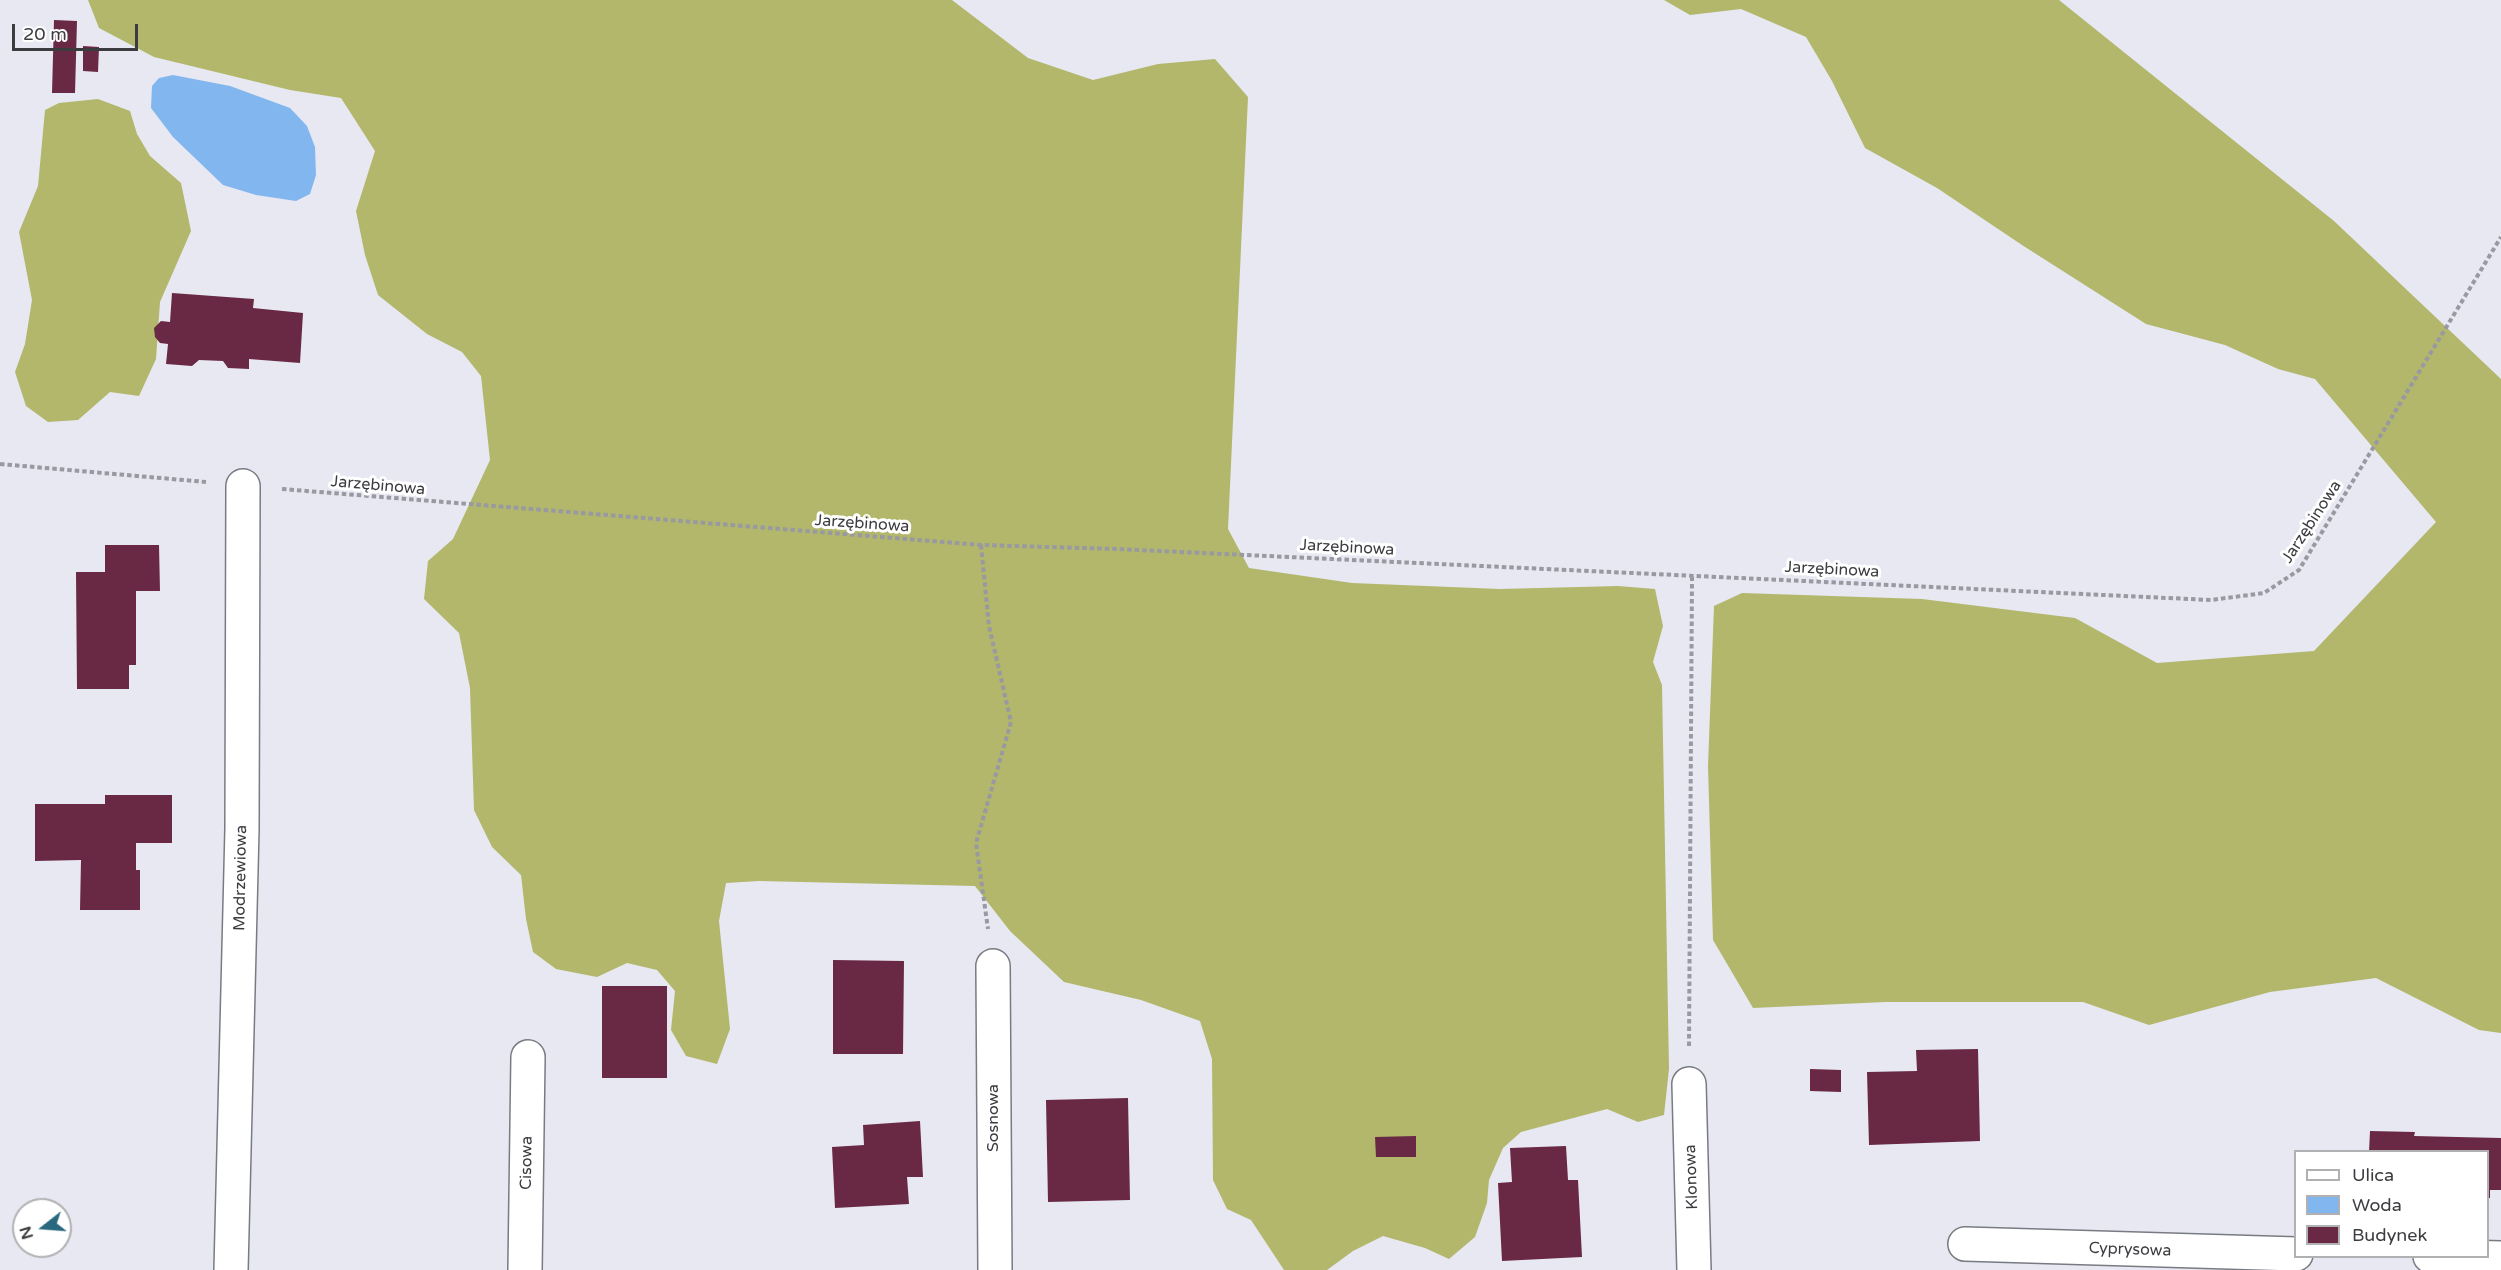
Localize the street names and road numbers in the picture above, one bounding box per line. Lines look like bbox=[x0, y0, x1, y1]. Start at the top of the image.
street label: Jarzębinowa bbox=[330, 472, 426, 500]
street label: Jarzębinowa bbox=[2278, 477, 2346, 567]
street label: Jarzębinowa bbox=[814, 511, 910, 537]
street label: Jarzębinowa bbox=[1299, 536, 1395, 560]
street label: Jarzębinowa bbox=[1784, 558, 1880, 582]
street label: Modrzewiowa bbox=[230, 825, 252, 931]
street label: Sosnowa bbox=[984, 1084, 1004, 1152]
street label: Cisowa bbox=[517, 1136, 537, 1190]
street label: Klonowa bbox=[1681, 1144, 1703, 1210]
street label: Cyprysowa bbox=[2088, 1239, 2172, 1261]

